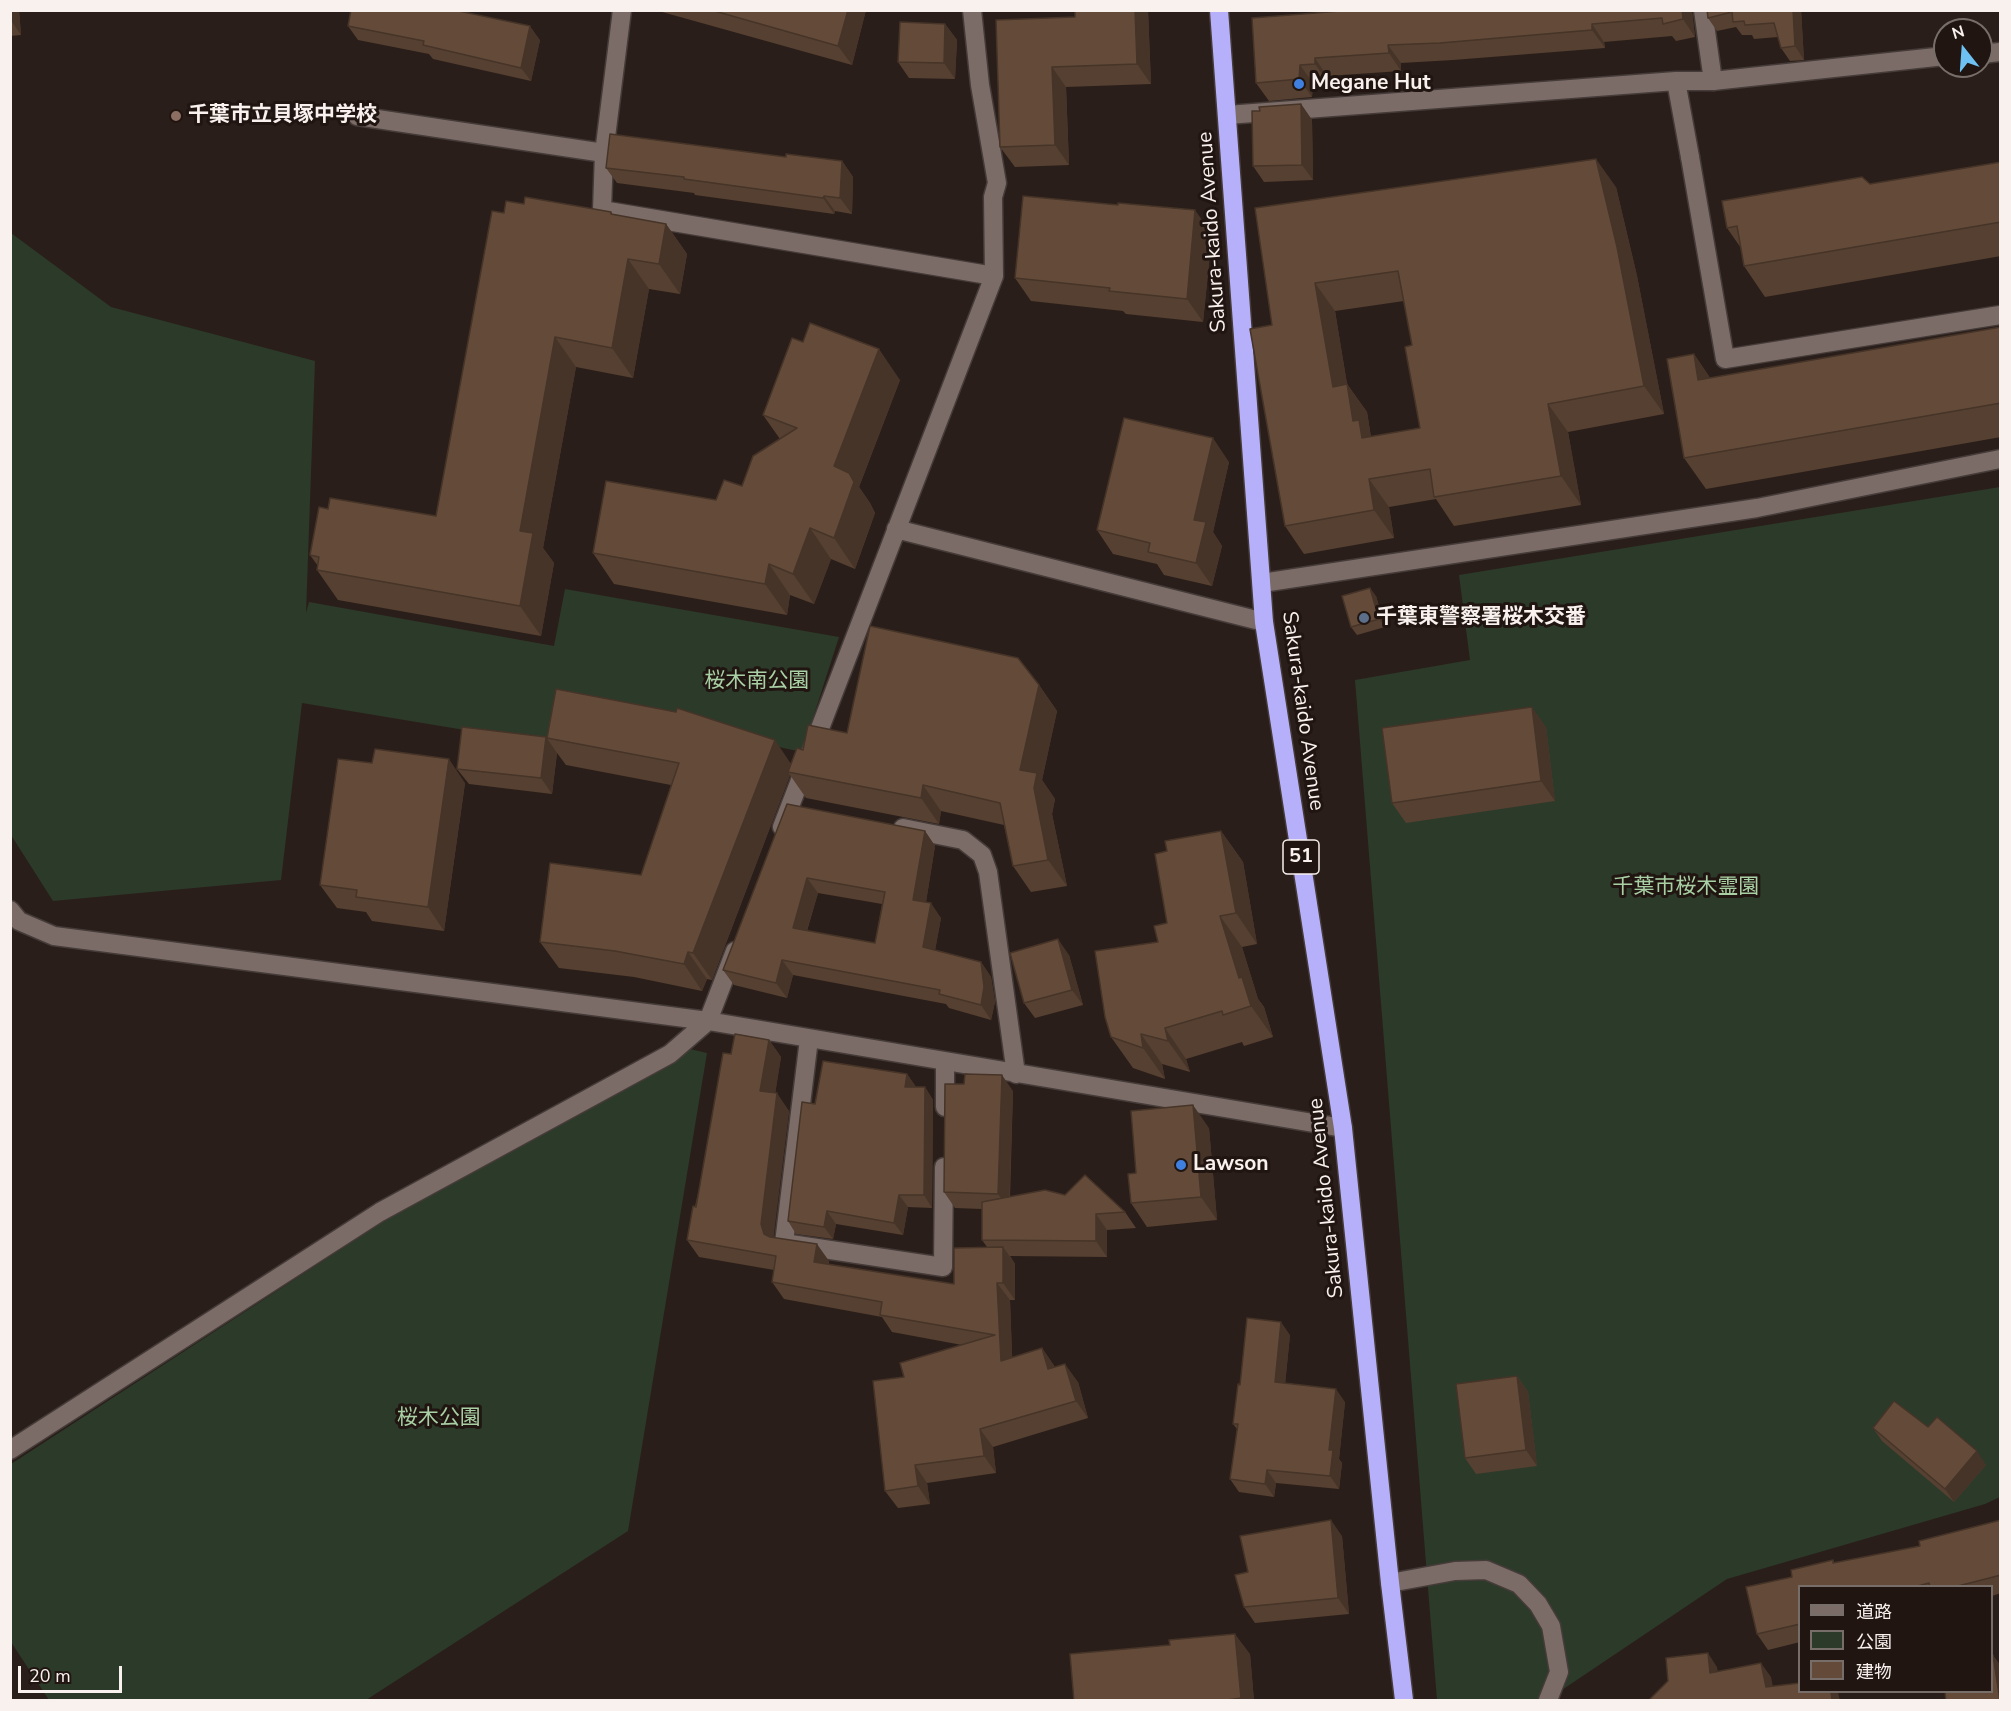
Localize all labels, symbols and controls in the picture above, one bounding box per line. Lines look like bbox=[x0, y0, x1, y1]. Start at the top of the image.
north arrow bbox=[1933, 18, 1993, 78]
text: N bbox=[1949, 20, 1967, 45]
place label: Megane Hut bbox=[1311, 71, 1431, 97]
marker: Megane Hut bbox=[1292, 77, 1306, 91]
place label: 千葉市立貝塚中学校 bbox=[188, 103, 377, 129]
marker: 千葉市立貝塚中学校 bbox=[169, 109, 183, 123]
street label: Sakura-kaido Avenue bbox=[1193, 131, 1233, 333]
place label: 千葉東警察署桜木交番 bbox=[1376, 605, 1586, 631]
street label: Sakura-kaido Avenue bbox=[1276, 610, 1328, 812]
marker: 千葉東警察署桜木交番 bbox=[1357, 611, 1371, 625]
park label: 桜木南公園 bbox=[705, 669, 809, 695]
road number: 51 bbox=[1283, 840, 1319, 874]
park label: 千葉市桜木霊園 bbox=[1613, 875, 1759, 901]
street label: Sakura-kaido Avenue bbox=[1304, 1097, 1350, 1299]
place label: Lawson bbox=[1193, 1152, 1269, 1178]
marker: Lawson bbox=[1174, 1158, 1188, 1172]
park label: 桜木公園 bbox=[397, 1406, 481, 1432]
legend bbox=[1798, 1585, 1993, 1693]
text: 道路 bbox=[1856, 1600, 1892, 1624]
text: 公園 bbox=[1856, 1630, 1892, 1654]
scale bar bbox=[21, 1654, 124, 1692]
text: 建物 bbox=[1856, 1660, 1892, 1684]
text: 20 m bbox=[29, 1664, 71, 1688]

